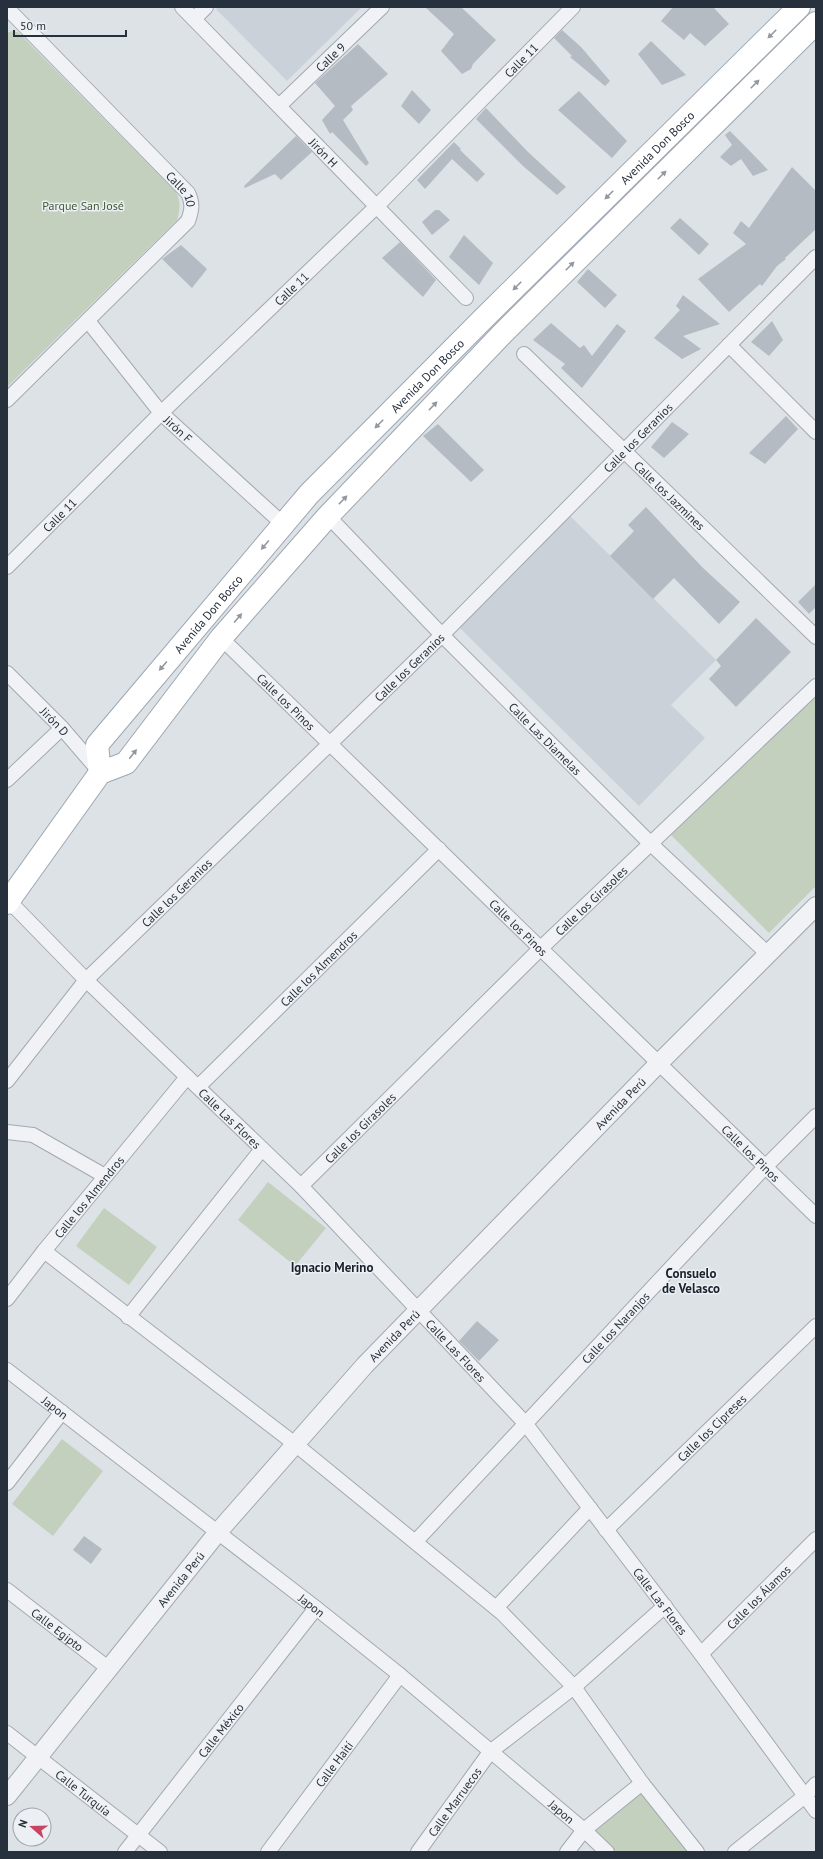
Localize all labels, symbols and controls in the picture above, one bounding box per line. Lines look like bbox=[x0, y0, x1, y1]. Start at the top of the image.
scale bar bbox=[14, 12, 126, 38]
text: 50 m bbox=[20, 18, 46, 33]
one-way arrow bbox=[767, 29, 777, 39]
street label: Calle 9 bbox=[312, 39, 348, 75]
street label: Calle 11 bbox=[501, 40, 541, 80]
one-way arrow bbox=[750, 79, 760, 89]
street label: Avenida Don Bosco bbox=[617, 107, 697, 187]
street label: Jirón H bbox=[305, 134, 341, 170]
street label: Calle 10 bbox=[163, 168, 199, 208]
one-way arrow bbox=[657, 170, 667, 180]
one-way arrow bbox=[604, 190, 614, 199]
park label: Parque San José bbox=[42, 198, 124, 213]
one-way arrow bbox=[565, 262, 575, 271]
street label: Calle 11 bbox=[271, 268, 311, 308]
one-way arrow bbox=[512, 281, 522, 291]
street label: Avenida Don Bosco bbox=[387, 335, 467, 415]
street label: Calle los Geranios bbox=[600, 399, 675, 475]
one-way arrow bbox=[428, 401, 438, 411]
street label: Jirón F bbox=[160, 411, 196, 446]
one-way arrow bbox=[374, 419, 384, 429]
street label: Calle los Jazmines bbox=[631, 458, 708, 533]
street label: Calle 11 bbox=[39, 494, 80, 535]
one-way arrow bbox=[338, 495, 348, 505]
one-way arrow bbox=[261, 540, 270, 550]
street label: Avenida Don Bosco bbox=[171, 571, 245, 656]
one-way arrow bbox=[233, 614, 242, 623]
street label: Calle los Geranios bbox=[371, 630, 447, 704]
one-way arrow bbox=[159, 661, 168, 671]
street label: Calle los Pinos bbox=[254, 670, 318, 733]
street label: Calle Las Diamelas bbox=[506, 699, 585, 778]
street label: Jirón D bbox=[37, 703, 73, 739]
one-way arrow bbox=[129, 749, 137, 760]
street label: Calle los Geranios bbox=[138, 855, 215, 930]
street label: Calle los Girasoles bbox=[552, 863, 630, 938]
street label: Calle los Pinos bbox=[486, 896, 551, 959]
street label: Calle los Almendros bbox=[277, 927, 360, 1009]
street label: Avenida Perú bbox=[591, 1074, 649, 1132]
street label: Calle Las Flores bbox=[196, 1085, 264, 1151]
street label: Calle los Girasoles bbox=[321, 1089, 399, 1166]
street label: Calle los Pinos bbox=[719, 1121, 783, 1185]
street label: Calle los Almendros bbox=[51, 1153, 127, 1241]
district label: Ignacio Merino bbox=[291, 1259, 373, 1276]
district label: Consuelo de Velasco bbox=[662, 1265, 720, 1297]
street label: Calle los Naranjos bbox=[578, 1289, 652, 1366]
street label: Avenida Perú bbox=[365, 1306, 423, 1364]
street label: Calle Las Flores bbox=[423, 1316, 489, 1385]
street label: Calle los Cipreses bbox=[674, 1391, 749, 1464]
street label: Japon bbox=[38, 1392, 71, 1422]
street label: Avenida Perú bbox=[154, 1548, 207, 1610]
street label: Calle los Álamos bbox=[723, 1562, 793, 1632]
street label: Calle Las Flores bbox=[630, 1564, 691, 1638]
street label: Japon bbox=[295, 1590, 328, 1620]
street label: Calle Egipto bbox=[29, 1604, 87, 1654]
street label: Calle México bbox=[195, 1700, 247, 1760]
street label: Calle Haití bbox=[312, 1738, 356, 1790]
street label: Calle Marruecos bbox=[424, 1764, 484, 1839]
street label: Calle Turquía bbox=[53, 1766, 115, 1819]
street label: Japon bbox=[545, 1796, 578, 1826]
north arrow bbox=[12, 1807, 52, 1847]
text: N bbox=[15, 1818, 30, 1829]

